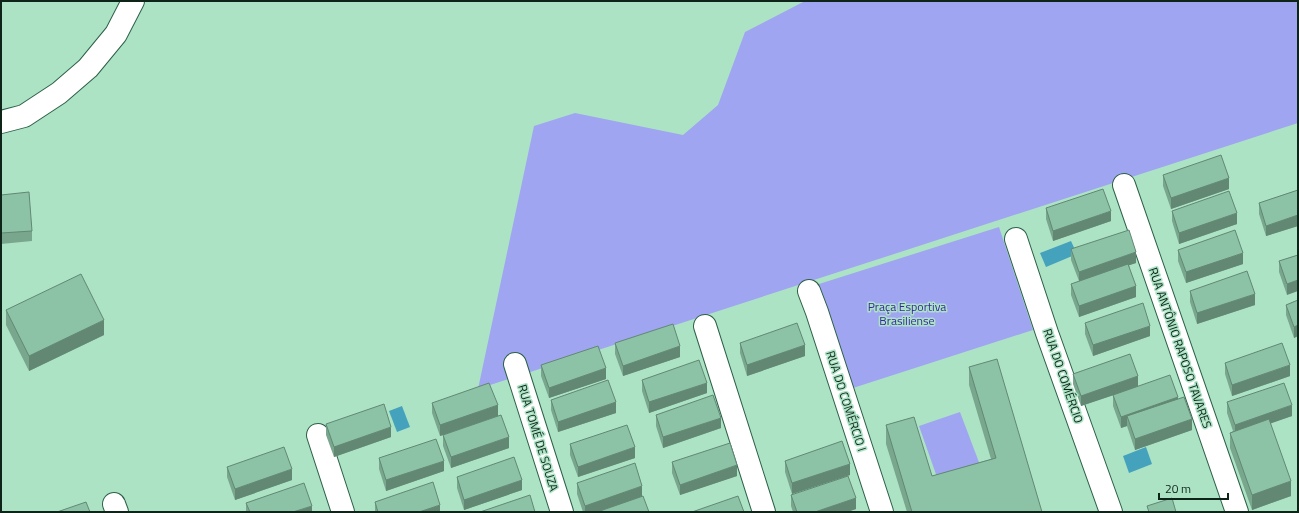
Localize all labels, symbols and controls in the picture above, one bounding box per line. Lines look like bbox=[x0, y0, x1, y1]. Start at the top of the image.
street label: RUA ANTÔNIO RAPOSO TAVARES bbox=[1144, 265, 1217, 431]
park label: Praça Esportiva Brasiliense bbox=[868, 297, 946, 330]
street label: RUA DO COMÉRCIO bbox=[1038, 326, 1089, 426]
street label: RUA DO COMÉRCIO I bbox=[821, 348, 872, 453]
street label: RUA TOMÉ DE SOUZA bbox=[513, 382, 564, 494]
scale bar bbox=[1159, 475, 1228, 501]
text: 20 m bbox=[1165, 479, 1191, 498]

